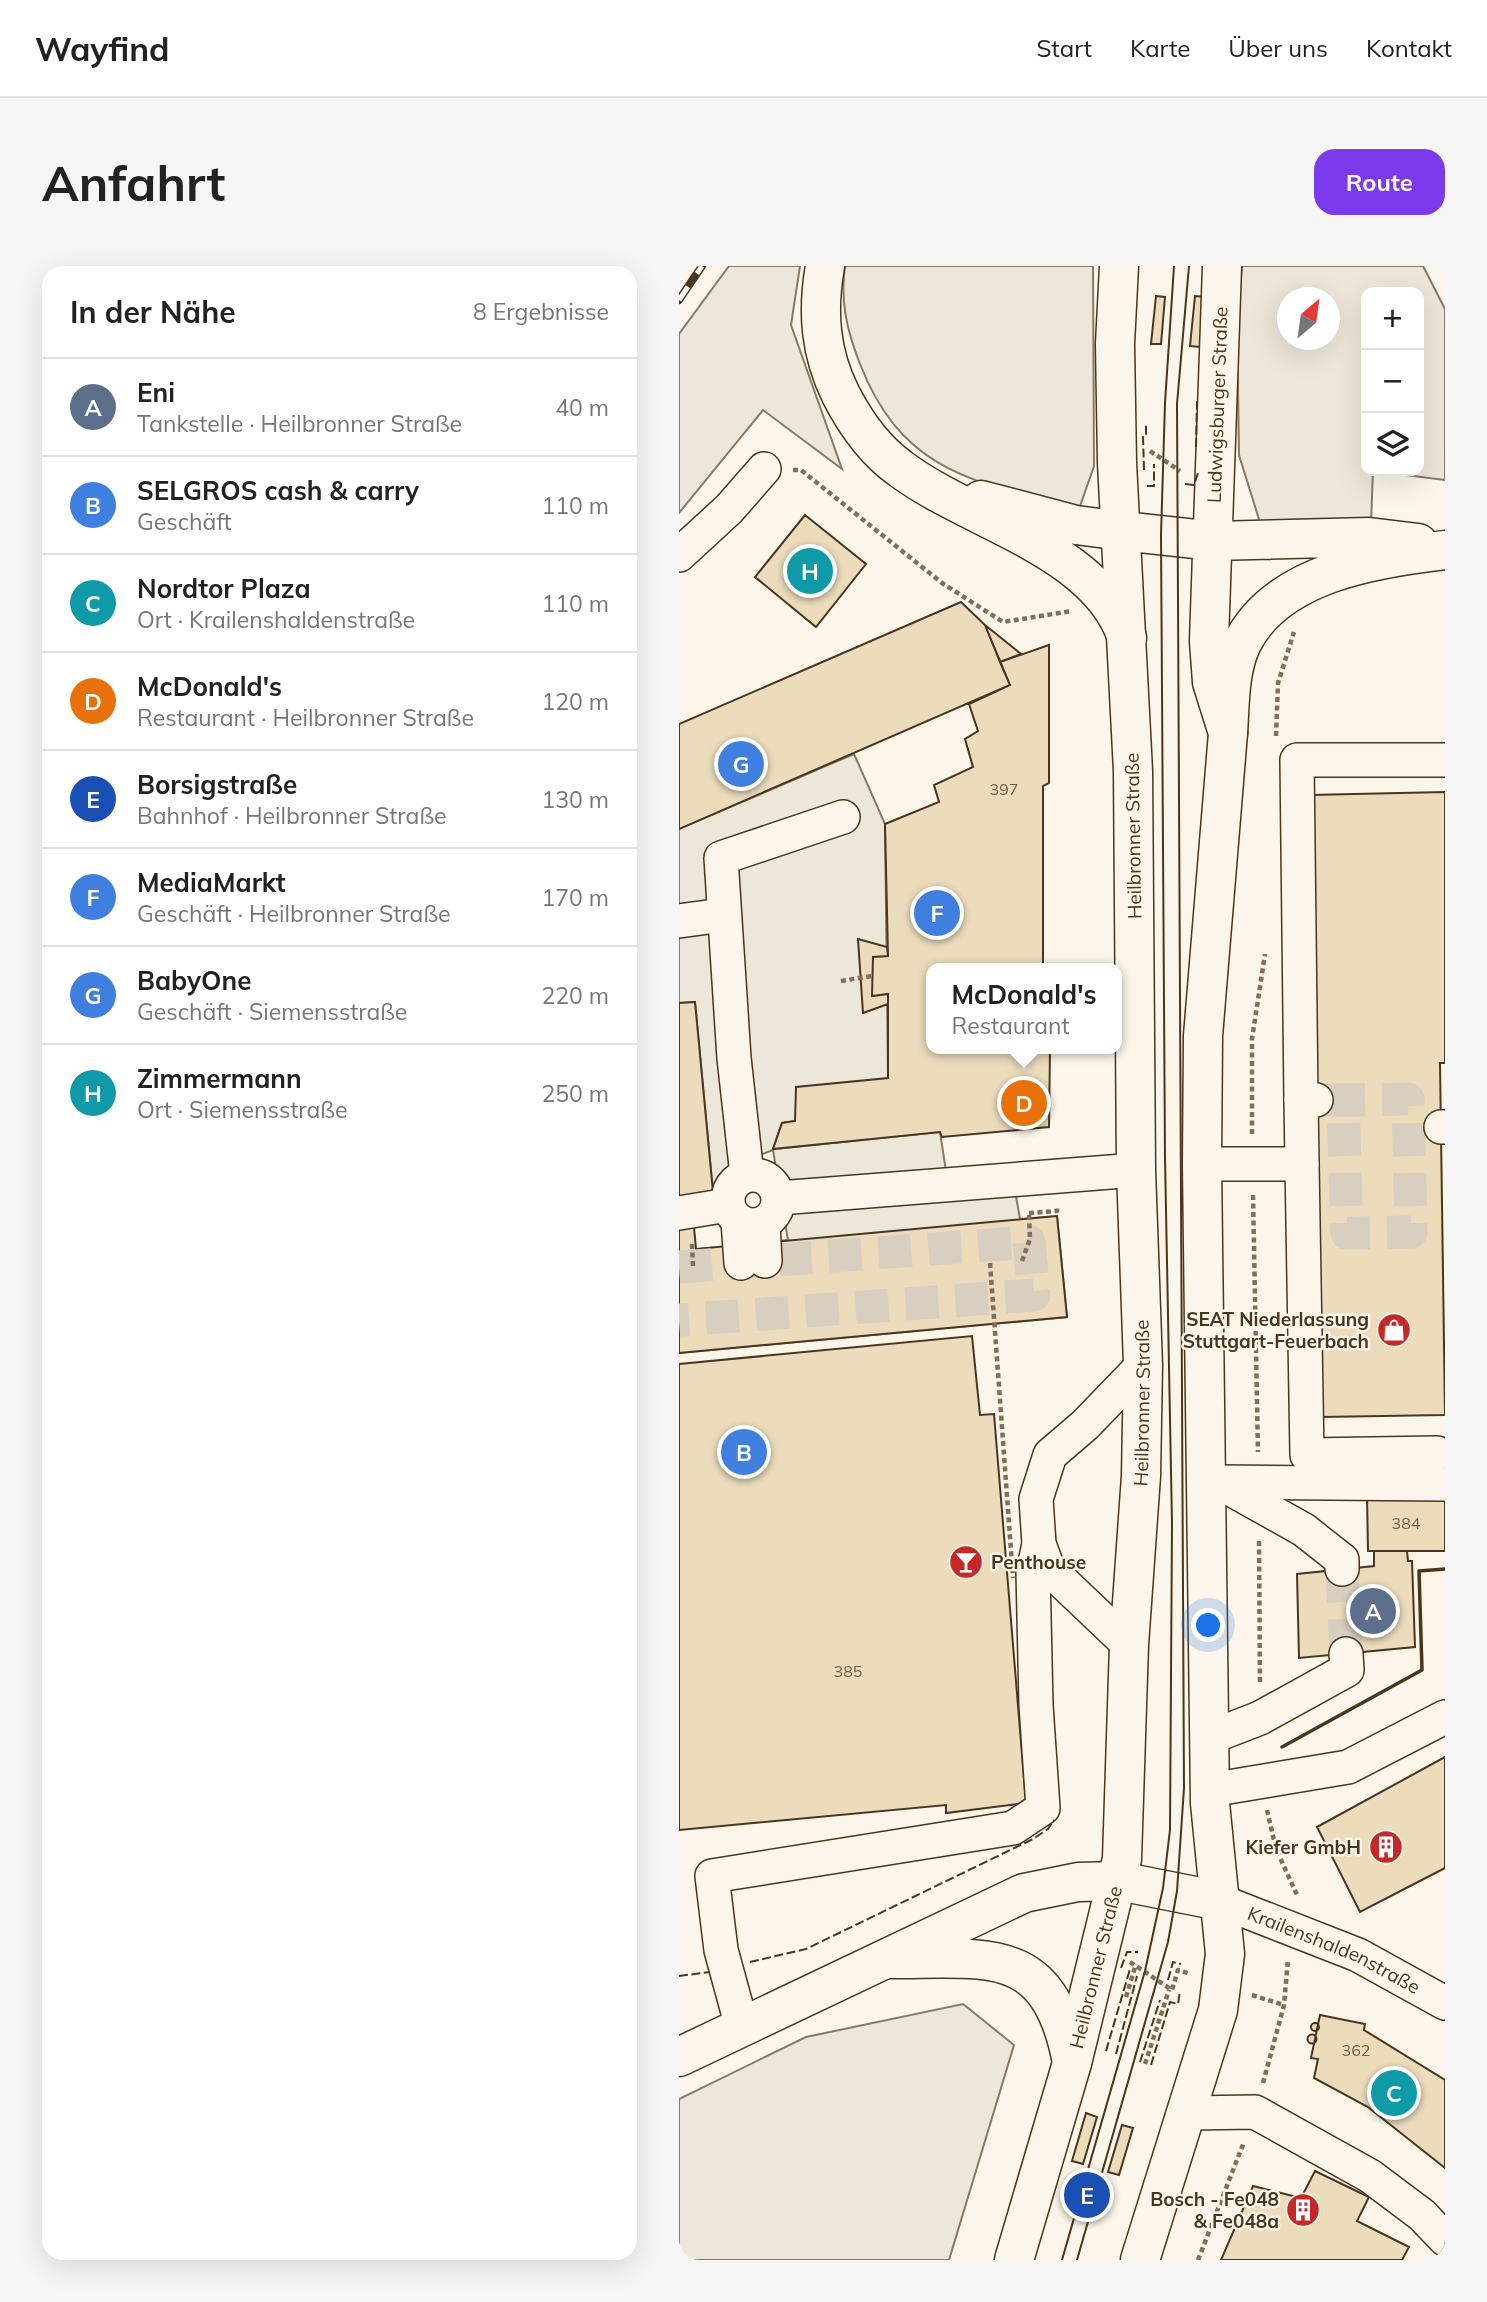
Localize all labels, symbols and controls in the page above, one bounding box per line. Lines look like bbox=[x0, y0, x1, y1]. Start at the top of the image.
text: Wayfind bbox=[35, 28, 170, 69]
text: Start bbox=[1036, 33, 1092, 63]
text: Karte bbox=[1130, 33, 1190, 63]
text: Über uns bbox=[1228, 33, 1328, 63]
text: Kontakt bbox=[1366, 33, 1452, 63]
button: Route bbox=[1314, 149, 1445, 215]
text: Anfahrt bbox=[42, 152, 225, 213]
north arrow bbox=[1277, 287, 1340, 350]
map controls bbox=[1361, 287, 1424, 476]
button: + bbox=[1361, 287, 1424, 350]
text: In der Nähe bbox=[70, 293, 236, 331]
text: 8 Ergebnisse bbox=[473, 297, 609, 326]
street label: Ludwigsburger Straße bbox=[1202, 306, 1233, 503]
button: − bbox=[1361, 350, 1424, 413]
text: Eni bbox=[137, 376, 175, 409]
text: A bbox=[84, 393, 102, 422]
text: 40 m bbox=[555, 393, 609, 422]
text: Tankstelle · Heilbronner Straße bbox=[137, 409, 462, 438]
button: layers bbox=[1361, 413, 1424, 476]
text: SELGROS cash & carry bbox=[137, 474, 419, 507]
text: B bbox=[85, 491, 101, 520]
text: 110 m bbox=[541, 491, 609, 520]
text: Geschäft bbox=[137, 507, 232, 536]
pin: H bbox=[787, 545, 833, 597]
text: Nordtor Plaza bbox=[137, 572, 311, 605]
text: C bbox=[85, 589, 101, 618]
text: 110 m bbox=[541, 589, 609, 618]
text: Ort · Krailenshaldenstraße bbox=[137, 605, 415, 634]
text: McDonald's bbox=[137, 670, 282, 703]
text: D bbox=[84, 687, 102, 716]
text: 120 m bbox=[541, 687, 609, 716]
text: Restaurant · Heilbronner Straße bbox=[137, 703, 474, 732]
pin: G bbox=[718, 738, 764, 790]
street label: Heilbronner Straße bbox=[1120, 753, 1146, 919]
text: Borsigstraße bbox=[137, 768, 297, 801]
house number: 397 bbox=[990, 779, 1018, 799]
text: E bbox=[86, 785, 100, 814]
text: 130 m bbox=[541, 785, 609, 814]
text: Bahnhof · Heilbronner Straße bbox=[137, 801, 446, 830]
text: MediaMarkt bbox=[137, 866, 286, 899]
text: F bbox=[86, 883, 100, 912]
text: 170 m bbox=[541, 883, 609, 912]
pin: F bbox=[914, 887, 960, 939]
text: Geschäft · Heilbronner Straße bbox=[137, 899, 451, 928]
popup bbox=[926, 963, 1122, 1054]
text: BabyOne bbox=[137, 964, 251, 997]
text: McDonald's bbox=[952, 978, 1096, 1011]
text: G bbox=[84, 981, 102, 1010]
text: 220 m bbox=[541, 981, 609, 1010]
text: Geschäft · Siemensstraße bbox=[137, 997, 407, 1026]
text: Restaurant bbox=[952, 1011, 1070, 1040]
text: Zimmermann bbox=[137, 1062, 302, 1095]
pin: D bbox=[1001, 1077, 1047, 1129]
text: H bbox=[84, 1079, 102, 1108]
text: 250 m bbox=[541, 1079, 609, 1108]
text: Ort · Siemensstraße bbox=[137, 1095, 347, 1124]
place label: SEAT Niederlassung Stuttgart-Feuerbach bbox=[1183, 1307, 1369, 1353]
shop icon: SEAT Niederlassung Stuttgart-Feuerbach bbox=[1375, 1311, 1413, 1349]
street label: Heilbronner Straße bbox=[1128, 1319, 1155, 1487]
pin: B bbox=[721, 1426, 767, 1478]
house number: 384 bbox=[1392, 1513, 1421, 1533]
bar icon: Penthouse bbox=[947, 1543, 985, 1581]
place label: Penthouse bbox=[991, 1550, 1086, 1574]
pin: A bbox=[1350, 1585, 1396, 1637]
your location bbox=[1191, 1608, 1225, 1642]
house number: 385 bbox=[834, 1661, 862, 1681]
building icon: Kiefer GmbH bbox=[1367, 1828, 1405, 1866]
place label: Kiefer GmbH bbox=[1246, 1835, 1361, 1859]
street label: Heilbronner Straße bbox=[1064, 1883, 1127, 2051]
street label: Krailenshaldenstraße bbox=[1244, 1901, 1424, 1999]
house number: 362 bbox=[1342, 2040, 1370, 2060]
pin: C bbox=[1371, 2067, 1417, 2119]
pin: E bbox=[1064, 2169, 1110, 2221]
place label: Bosch - Fe048 & Fe048a bbox=[1150, 2187, 1279, 2233]
building icon: Bosch - Fe048 & Fe048a bbox=[1284, 2191, 1322, 2229]

